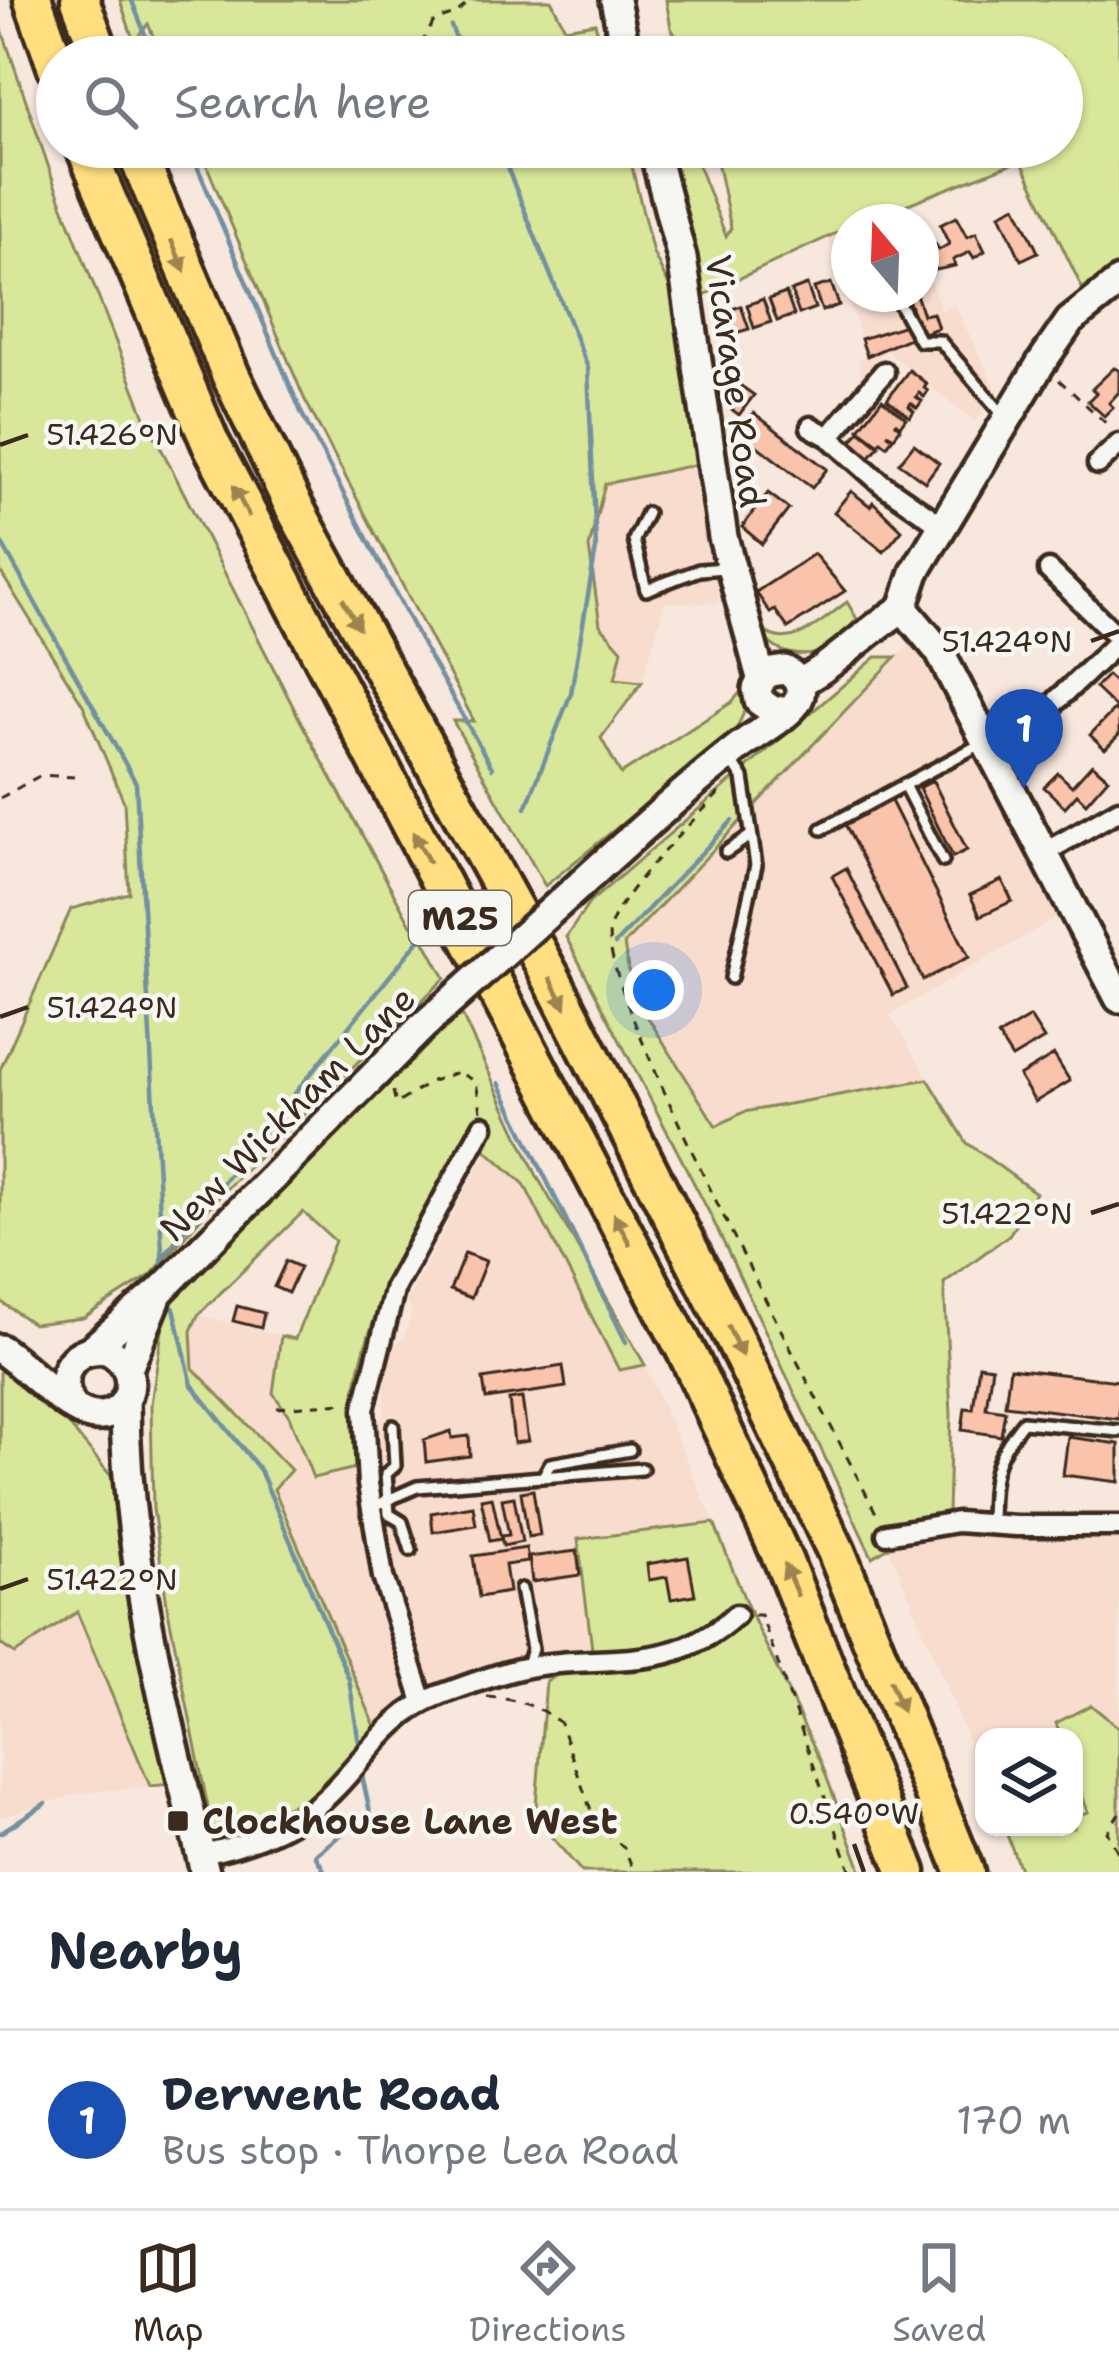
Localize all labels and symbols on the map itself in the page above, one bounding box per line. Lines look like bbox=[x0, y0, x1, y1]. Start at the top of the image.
north arrow bbox=[831, 204, 939, 312]
one-way arrow bbox=[169, 238, 188, 274]
street label: Vicarage Road bbox=[694, 251, 778, 511]
text: 51.426°N bbox=[46, 414, 178, 455]
one-way arrow bbox=[231, 483, 251, 518]
one-way arrow bbox=[339, 598, 360, 631]
text: 51.424°N bbox=[942, 621, 1073, 662]
pin: 1 bbox=[985, 689, 1063, 788]
one-way arrow bbox=[411, 829, 432, 864]
road number: M25 bbox=[409, 891, 511, 945]
your location bbox=[624, 960, 684, 1020]
street label: New Wickham Lane bbox=[149, 975, 426, 1252]
one-way arrow bbox=[548, 976, 568, 1010]
text: 51.424°N bbox=[47, 987, 178, 1028]
text: 51.422°N bbox=[941, 1193, 1073, 1234]
one-way arrow bbox=[613, 1211, 633, 1246]
one-way arrow bbox=[725, 1323, 745, 1358]
text: 51.422°N bbox=[46, 1559, 178, 1600]
one-way arrow bbox=[781, 1562, 801, 1597]
one-way arrow bbox=[887, 1678, 906, 1714]
text: 0.540°W bbox=[789, 1793, 919, 1834]
place label: Clockhouse Lane West bbox=[202, 1797, 618, 1846]
marker: Clockhouse Lane West bbox=[165, 1808, 191, 1834]

